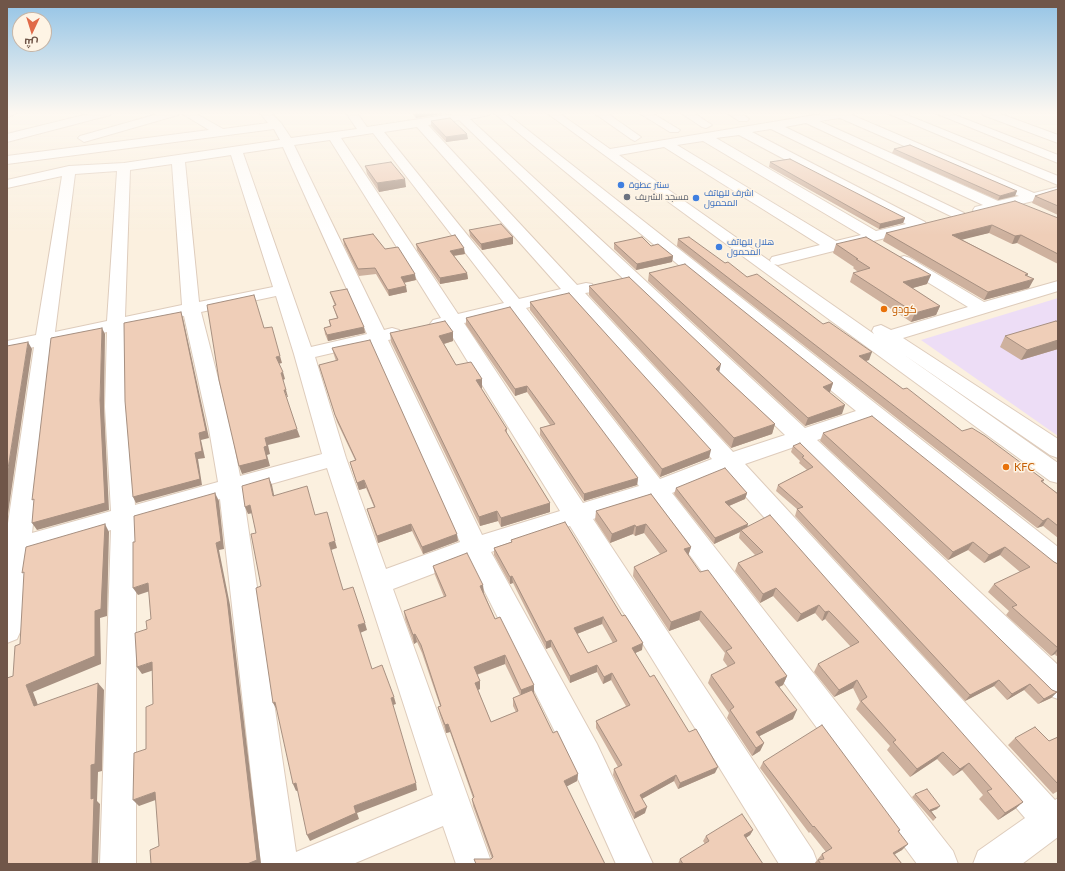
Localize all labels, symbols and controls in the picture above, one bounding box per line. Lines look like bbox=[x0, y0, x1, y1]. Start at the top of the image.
north arrow bbox=[12, 12, 52, 52]
text: ش bbox=[24, 36, 39, 50]
marker: سنتر عطوة bbox=[616, 180, 626, 190]
place label: سنتر عطوة bbox=[629, 180, 669, 190]
place label: اشرف للهاتف المحمول bbox=[704, 188, 754, 209]
marker: مسجد الشريف bbox=[622, 192, 632, 202]
place label: مسجد الشريف bbox=[635, 192, 689, 202]
marker: اشرف للهاتف المحمول bbox=[691, 193, 701, 203]
place label: هلال للهاتف المحمول bbox=[727, 237, 774, 258]
marker: هلال للهاتف المحمول bbox=[714, 242, 724, 252]
place label: كودو bbox=[892, 302, 917, 316]
marker: كودو bbox=[879, 304, 889, 314]
place label: KFC bbox=[1014, 460, 1035, 474]
marker: KFC bbox=[1001, 462, 1011, 472]

